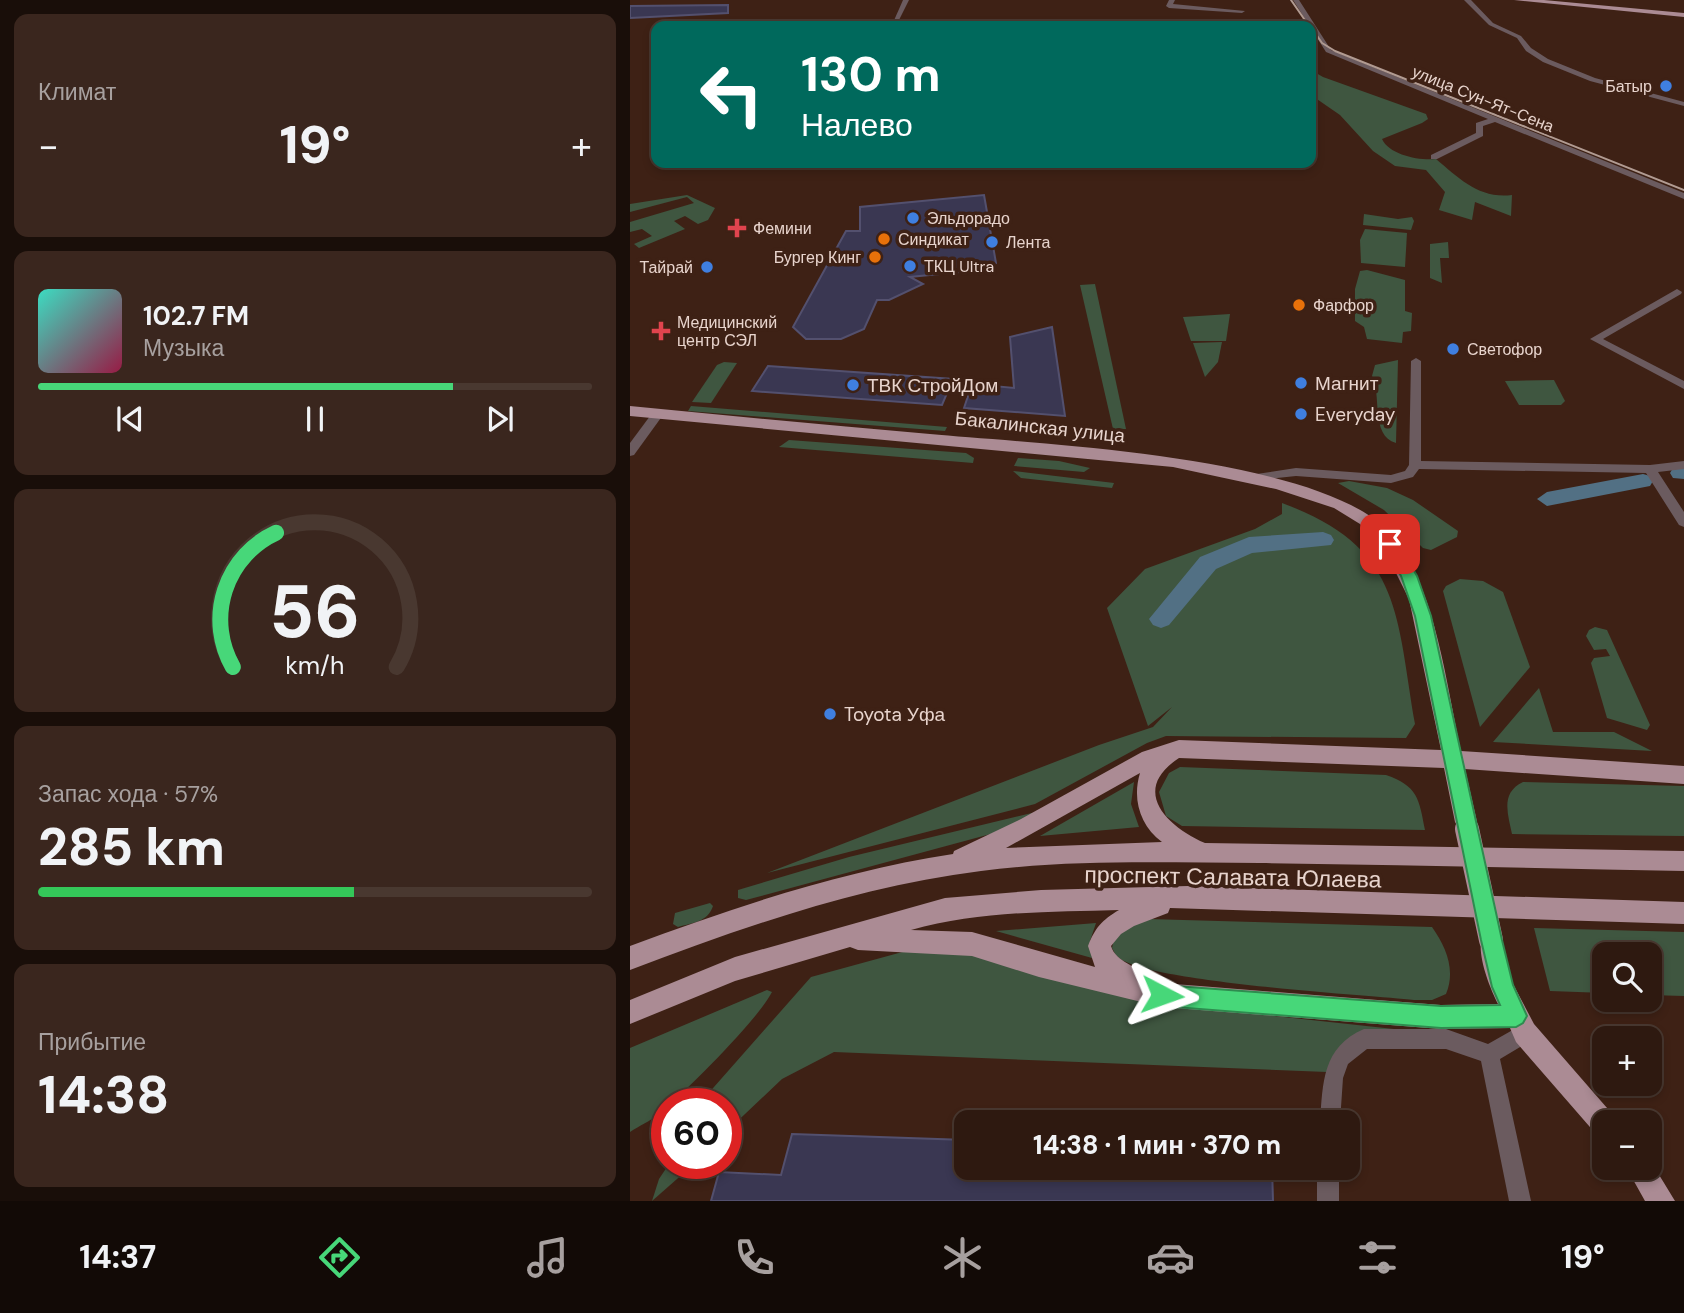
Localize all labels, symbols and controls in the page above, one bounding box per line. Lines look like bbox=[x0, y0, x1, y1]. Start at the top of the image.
text: 130 m bbox=[801, 42, 941, 106]
icon: left bbox=[686, 49, 777, 140]
street label: улица Сун-Ят-Сена bbox=[1409, 61, 1557, 137]
place label: Батыр bbox=[1605, 76, 1652, 97]
text: Климат bbox=[38, 77, 116, 107]
marker: Батыр bbox=[1658, 78, 1674, 94]
text: Налево bbox=[801, 104, 913, 146]
text: 19° bbox=[279, 111, 351, 179]
text: − bbox=[38, 121, 59, 171]
text: + bbox=[571, 121, 592, 171]
place label: Эльдорадо bbox=[927, 208, 1010, 229]
marker: Эльдорадо bbox=[905, 210, 921, 226]
marker: Фемини bbox=[727, 218, 747, 238]
place label: Фемини bbox=[753, 218, 812, 239]
place label: Синдикат bbox=[898, 229, 970, 250]
marker: Синдикат bbox=[876, 231, 892, 247]
place label: Лента bbox=[1006, 232, 1050, 253]
marker: Лента bbox=[984, 234, 1000, 250]
place label: Бургер Кинг bbox=[774, 247, 861, 268]
marker: Бургер Кинг bbox=[867, 249, 883, 265]
place label: ТКЦ Ultra bbox=[924, 256, 994, 277]
place label: Тайрай bbox=[639, 257, 693, 278]
marker: ТКЦ Ultra bbox=[902, 258, 918, 274]
marker: Тайрай bbox=[699, 259, 715, 275]
place label: Фарфор bbox=[1313, 295, 1374, 316]
marker: Фарфор bbox=[1291, 297, 1307, 313]
text: 102.7 FM bbox=[143, 299, 249, 333]
place label: Медицинский центр СЭЛ bbox=[677, 312, 777, 351]
marker: Медицинский центр СЭЛ bbox=[651, 321, 671, 341]
text: Музыка bbox=[143, 333, 224, 363]
place label: Светофор bbox=[1467, 339, 1542, 360]
marker: Светофор bbox=[1445, 341, 1461, 357]
place label: Магнит bbox=[1315, 371, 1379, 396]
place label: ТВК СтройДом bbox=[867, 373, 998, 398]
marker: Магнит bbox=[1293, 375, 1309, 391]
marker: ТВК СтройДом bbox=[845, 377, 861, 393]
icon: previous bbox=[111, 400, 149, 438]
icon: pause bbox=[296, 400, 334, 438]
icon: next bbox=[481, 400, 519, 438]
place label: Everyday bbox=[1315, 402, 1396, 427]
street label: Бакалинская улица bbox=[954, 406, 1127, 448]
marker: Everyday bbox=[1293, 406, 1309, 422]
pin bbox=[1360, 514, 1420, 574]
icon: arrive bbox=[1371, 525, 1409, 563]
text: 56 bbox=[269, 565, 361, 660]
text: km/h bbox=[285, 648, 345, 681]
place label: Toyota Уфа bbox=[844, 702, 946, 727]
marker: Toyota Уфа bbox=[822, 706, 838, 722]
text: Запас хода · 57% bbox=[38, 779, 218, 809]
text: 285 km bbox=[38, 813, 225, 881]
street label: проспект Салавата Юлаева bbox=[1084, 859, 1382, 895]
map controls bbox=[1592, 942, 1662, 1180]
button: search bbox=[1592, 942, 1662, 1012]
position arrow bbox=[1125, 958, 1199, 1032]
button: + bbox=[1592, 1026, 1662, 1096]
text: Прибытие bbox=[38, 1027, 146, 1057]
text: 14:38 bbox=[38, 1061, 169, 1129]
speed limit sign: 60 bbox=[651, 1088, 742, 1179]
button: − bbox=[1592, 1110, 1662, 1180]
text: 14:38 · 1 мин · 370 m bbox=[1033, 1128, 1281, 1162]
icon: directions bbox=[315, 1233, 364, 1282]
icon: music bbox=[523, 1233, 572, 1282]
icon: phone bbox=[730, 1233, 779, 1282]
icon: climate bbox=[938, 1233, 987, 1282]
icon: car bbox=[1146, 1233, 1195, 1282]
icon: filters bbox=[1353, 1233, 1402, 1282]
text: 14:37 bbox=[79, 1236, 156, 1278]
text: 19° bbox=[1561, 1236, 1605, 1278]

